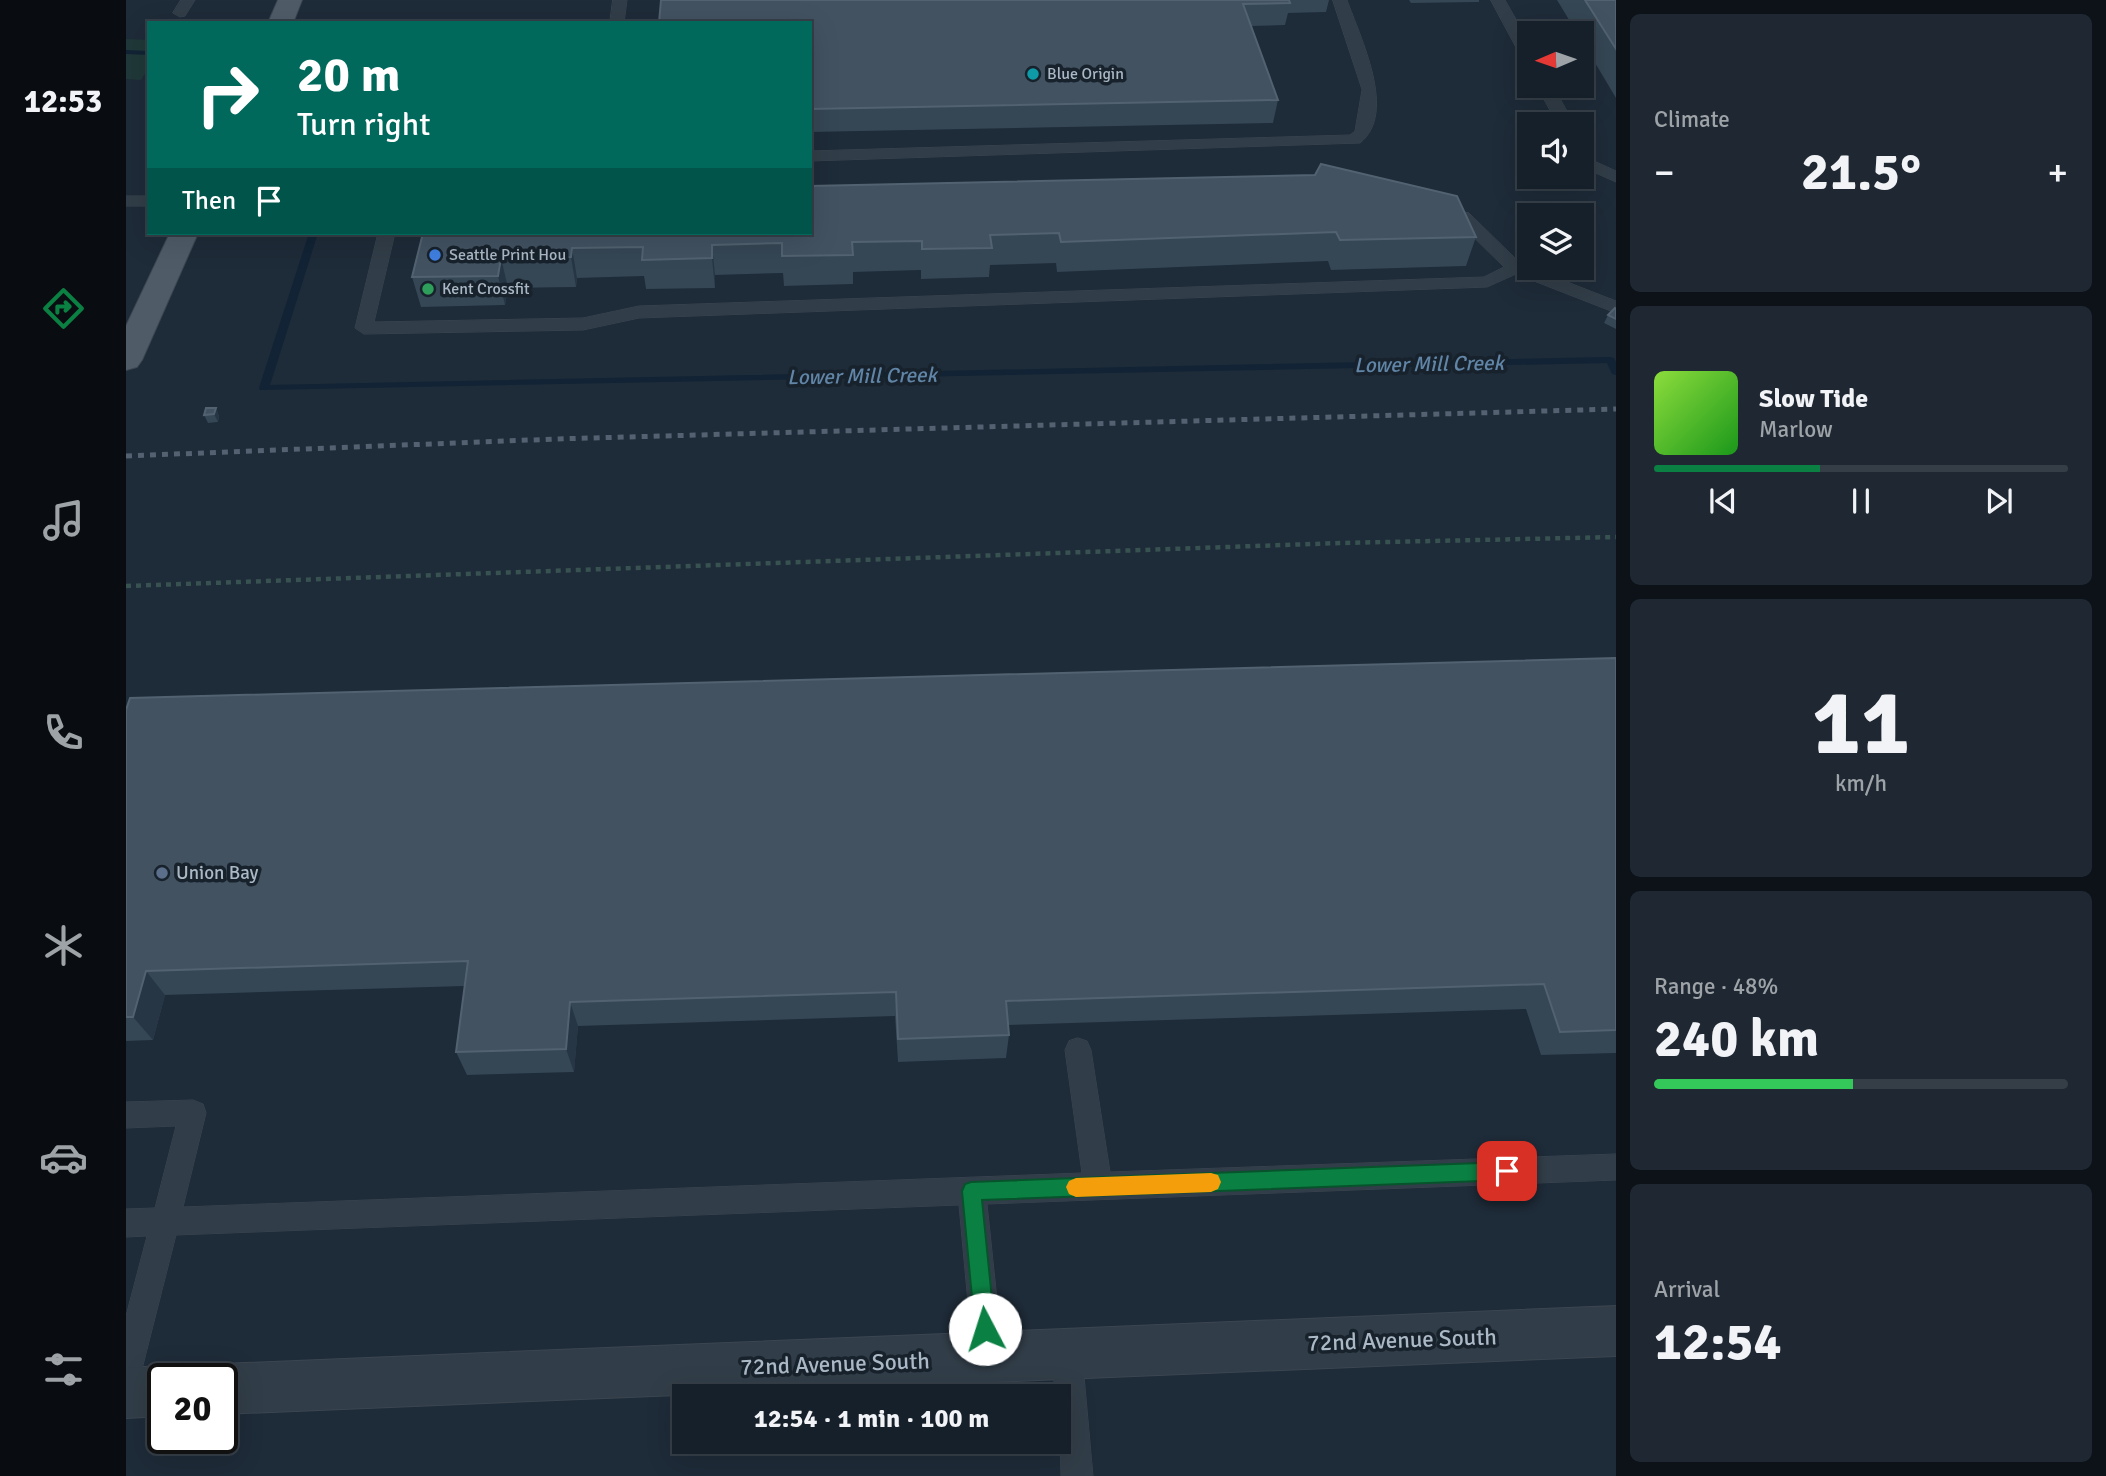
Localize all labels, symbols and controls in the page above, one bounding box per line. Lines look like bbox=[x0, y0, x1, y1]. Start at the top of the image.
north arrow bbox=[1517, 21, 1594, 98]
map controls bbox=[1517, 21, 1594, 280]
text: 20 m bbox=[297, 45, 400, 105]
icon: right bbox=[182, 49, 273, 140]
place label: Blue Origin bbox=[1047, 64, 1124, 84]
marker: Blue Origin bbox=[1025, 66, 1041, 82]
text: 12:53 bbox=[24, 82, 102, 121]
text: Turn right bbox=[297, 105, 430, 144]
text: Climate bbox=[1654, 105, 1730, 134]
button: sound bbox=[1517, 112, 1594, 189]
text: 21.5° bbox=[1801, 140, 1921, 204]
text: − bbox=[1654, 149, 1675, 196]
text: + bbox=[2047, 149, 2068, 196]
icon: arrive bbox=[250, 182, 288, 220]
text: Then bbox=[182, 185, 236, 217]
button: layers bbox=[1517, 203, 1594, 280]
place label: Seattle Print Hou bbox=[449, 245, 566, 265]
marker: Seattle Print Hou bbox=[427, 247, 443, 263]
place label: Kent Crossfit bbox=[442, 279, 530, 299]
marker: Kent Crossfit bbox=[420, 281, 436, 297]
icon: directions bbox=[39, 284, 88, 333]
water label: Lower Mill Creek bbox=[1354, 350, 1507, 378]
water label: Lower Mill Creek bbox=[787, 362, 940, 390]
text: Slow Tide bbox=[1759, 383, 1868, 415]
text: Marlow bbox=[1759, 415, 1833, 444]
icon: previous bbox=[1704, 482, 1742, 520]
icon: pause bbox=[1842, 482, 1880, 520]
icon: next bbox=[1980, 482, 2018, 520]
icon: music bbox=[39, 496, 88, 545]
text: 11 bbox=[1812, 667, 1910, 780]
icon: phone bbox=[39, 708, 88, 757]
text: km/h bbox=[1835, 769, 1887, 798]
place label: Union Bay bbox=[176, 861, 259, 885]
marker: Union Bay bbox=[154, 865, 170, 881]
icon: climate bbox=[39, 921, 88, 970]
text: Range · 48% bbox=[1654, 972, 1778, 1001]
text: 240 km bbox=[1654, 1007, 1819, 1071]
icon: car bbox=[39, 1133, 88, 1182]
pin bbox=[1477, 1141, 1537, 1201]
icon: arrive bbox=[1488, 1152, 1526, 1190]
text: Arrival bbox=[1654, 1275, 1720, 1304]
position arrow bbox=[948, 1292, 1022, 1366]
text: 12:54 bbox=[1654, 1310, 1782, 1374]
street label: 72nd Avenue South bbox=[1307, 1322, 1497, 1358]
icon: filters bbox=[39, 1345, 88, 1394]
street label: 72nd Avenue South bbox=[740, 1346, 930, 1382]
speed limit sign: 20 bbox=[147, 1363, 238, 1454]
text: 12:54 · 1 min · 100 m bbox=[754, 1403, 989, 1435]

